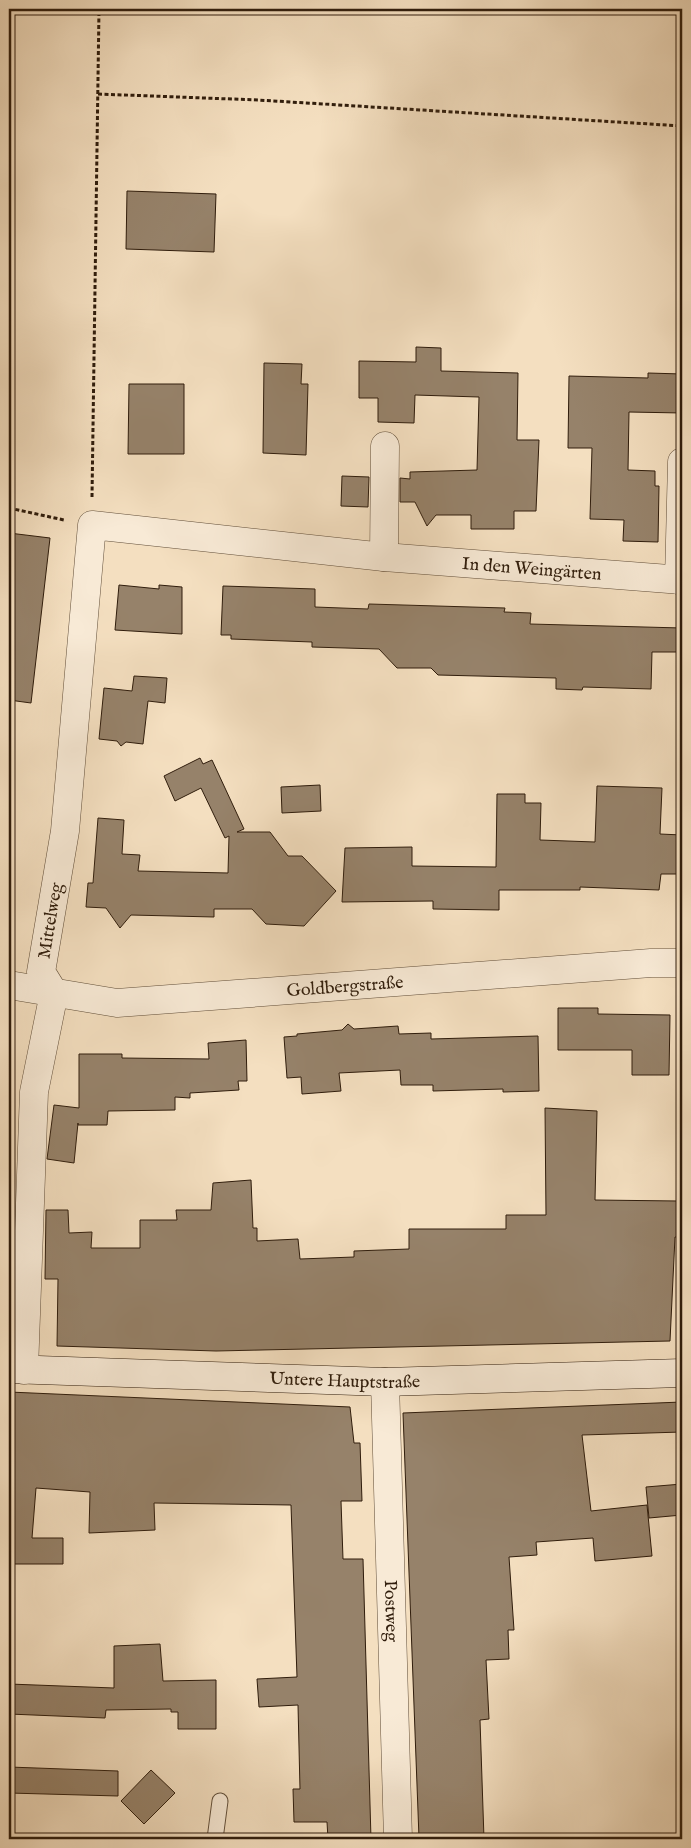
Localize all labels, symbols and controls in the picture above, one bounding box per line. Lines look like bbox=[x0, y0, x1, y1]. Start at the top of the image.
street label: In den Weingärten bbox=[461, 553, 603, 587]
street label: Mittelweg bbox=[33, 881, 69, 961]
street label: Goldbergstraße bbox=[286, 972, 404, 1003]
street label: Untere Hauptstraße bbox=[269, 1368, 420, 1395]
street label: Postweg bbox=[378, 1580, 402, 1643]

